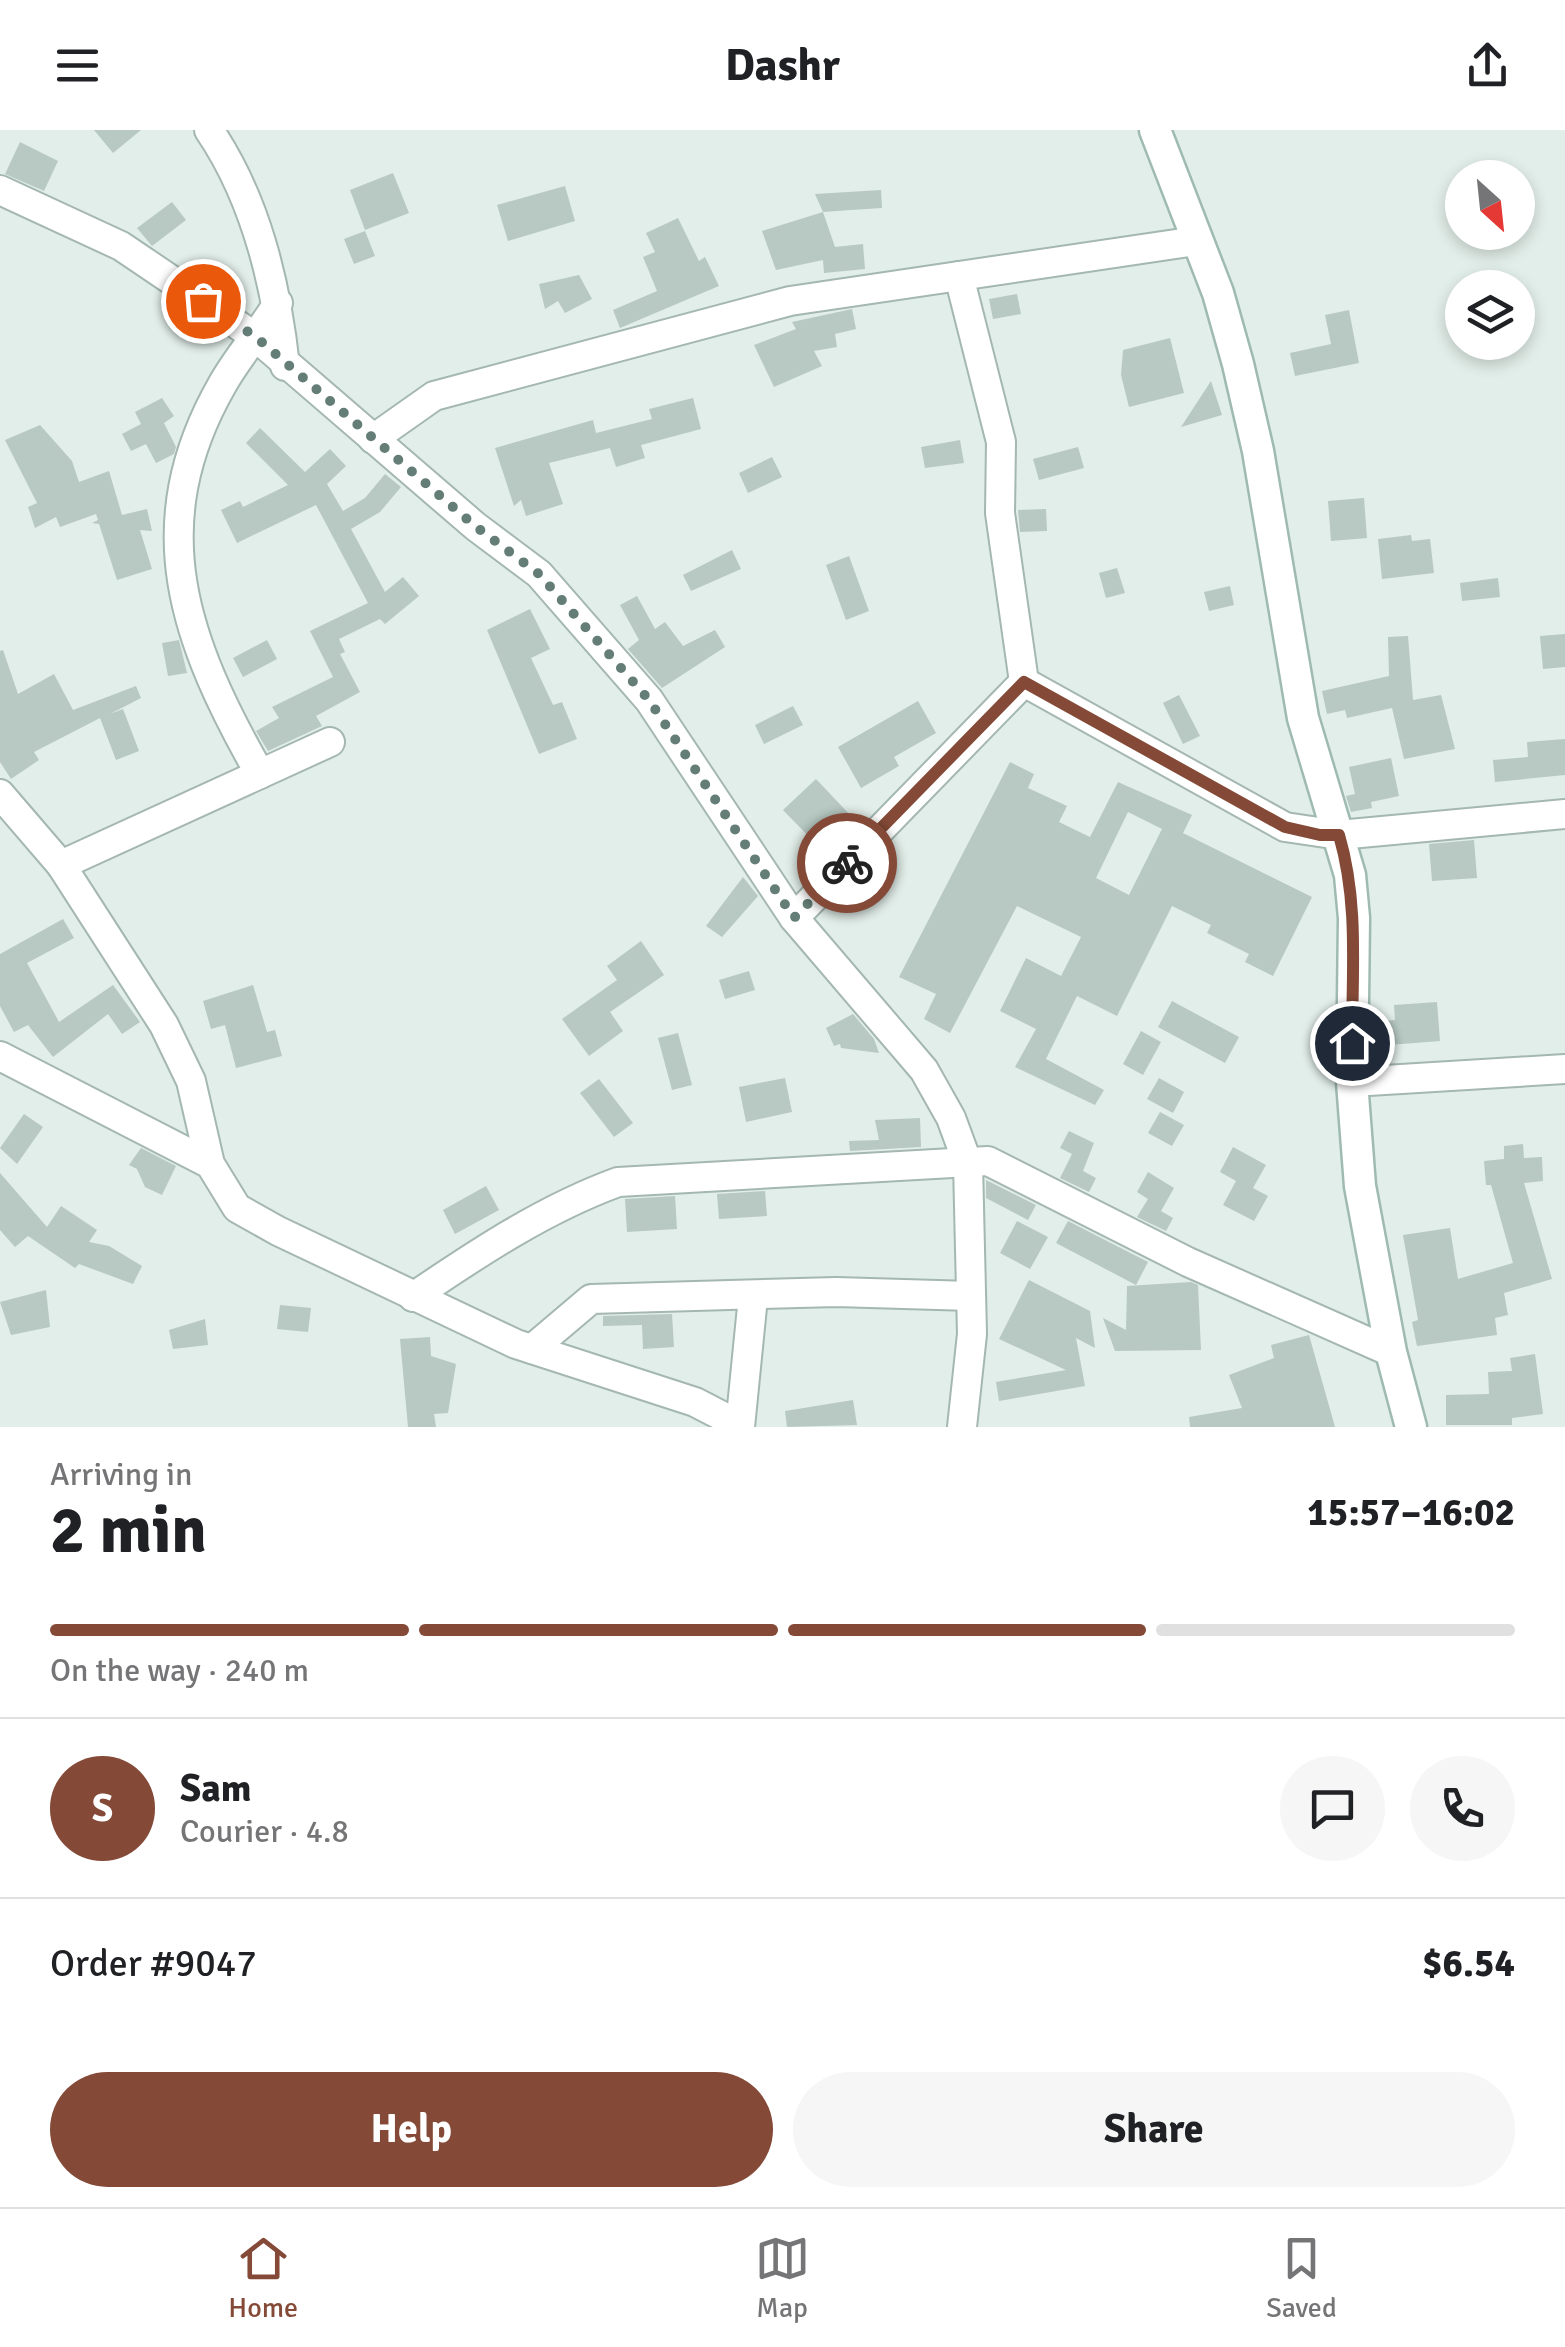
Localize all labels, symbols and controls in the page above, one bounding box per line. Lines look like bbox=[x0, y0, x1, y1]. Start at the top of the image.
icon: menu bbox=[50, 38, 105, 93]
text: Dashr bbox=[725, 38, 840, 93]
icon: share bbox=[1460, 38, 1515, 93]
north arrow bbox=[1445, 160, 1535, 250]
map controls bbox=[1445, 160, 1535, 360]
pin bbox=[161, 259, 246, 344]
button: layers bbox=[1445, 270, 1535, 360]
icon: bag bbox=[176, 274, 231, 329]
courier bbox=[797, 813, 897, 913]
icon: bike bbox=[820, 836, 875, 891]
pin bbox=[1310, 1001, 1395, 1086]
icon: home bbox=[1325, 1016, 1380, 1071]
text: Arriving in bbox=[50, 1455, 192, 1494]
text: 15:57–16:02 bbox=[1307, 1489, 1515, 1536]
text: 2 min bbox=[50, 1491, 207, 1571]
text: On the way · 240 m bbox=[50, 1651, 309, 1690]
button: chat bbox=[1280, 1756, 1385, 1861]
button: phone bbox=[1410, 1756, 1515, 1861]
text: Sam bbox=[180, 1765, 251, 1812]
text: S bbox=[92, 1785, 113, 1832]
text: Courier · 4.8 bbox=[180, 1812, 349, 1851]
text: Order #9047 bbox=[50, 1940, 257, 1987]
text: $6.54 bbox=[1422, 1940, 1515, 1987]
button: Help bbox=[50, 2072, 773, 2187]
button: Share bbox=[793, 2072, 1515, 2187]
tab: Home bbox=[228, 2231, 298, 2325]
tab: Map bbox=[755, 2231, 810, 2325]
tab: Saved bbox=[1266, 2231, 1337, 2325]

